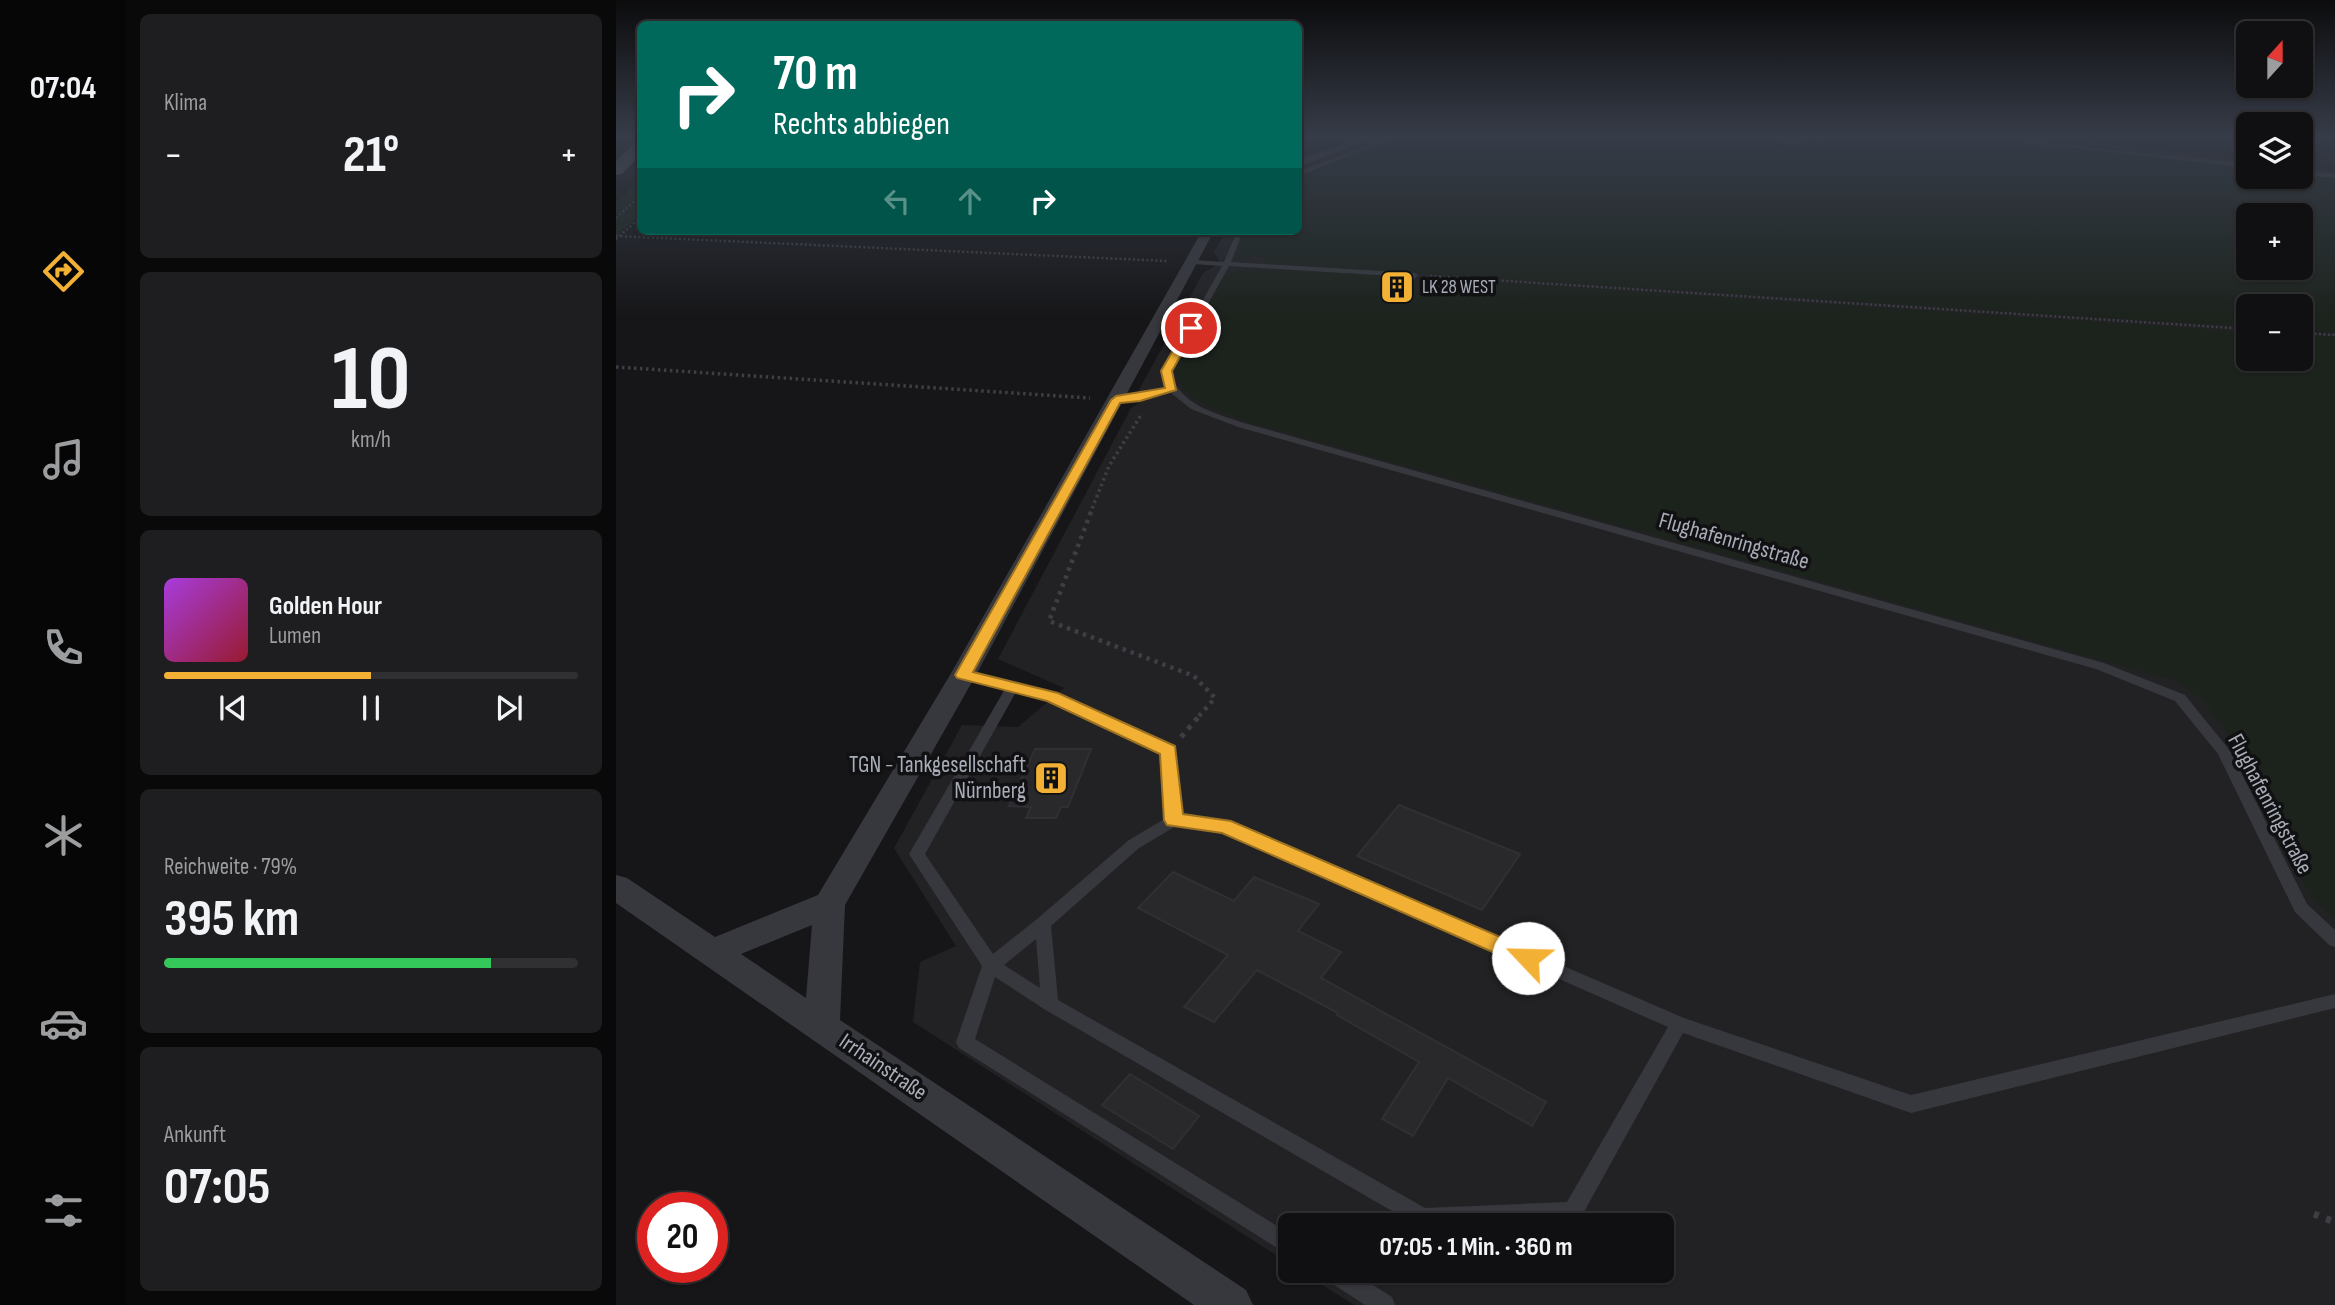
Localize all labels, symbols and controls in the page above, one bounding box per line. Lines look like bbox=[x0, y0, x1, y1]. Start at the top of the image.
north arrow bbox=[2236, 21, 2314, 98]
map controls bbox=[2236, 21, 2313, 371]
text: 70 m bbox=[773, 45, 858, 104]
icon: right bbox=[658, 49, 749, 140]
text: 07:04 bbox=[30, 69, 96, 108]
text: Klima bbox=[164, 89, 207, 117]
text: Rechts abbiegen bbox=[773, 105, 950, 144]
button: layers bbox=[2236, 112, 2313, 189]
text: 21° bbox=[343, 124, 399, 187]
text: − bbox=[164, 133, 183, 178]
text: + bbox=[559, 133, 578, 178]
icon: left bbox=[878, 182, 916, 220]
icon: ahead bbox=[951, 182, 989, 220]
icon: right bbox=[1024, 182, 1062, 220]
button: + bbox=[2236, 203, 2313, 280]
icon: directions bbox=[39, 247, 88, 296]
building icon: LK 28 WEST bbox=[1378, 268, 1416, 306]
place label: LK 28 WEST bbox=[1422, 276, 1496, 299]
button: − bbox=[2236, 294, 2313, 371]
pin bbox=[1161, 298, 1221, 358]
icon: arrive bbox=[1172, 309, 1210, 347]
text: 10 bbox=[332, 326, 411, 435]
text: km/h bbox=[351, 426, 391, 454]
icon: music bbox=[39, 435, 88, 484]
street label: Flughafenringstraße bbox=[1656, 506, 1812, 576]
text: Golden Hour bbox=[269, 591, 382, 622]
text: Lumen bbox=[269, 622, 321, 650]
icon: phone bbox=[39, 623, 88, 672]
icon: previous bbox=[214, 689, 252, 727]
icon: pause bbox=[352, 689, 390, 727]
icon: next bbox=[490, 689, 528, 727]
street label: Flughafenringstraße bbox=[2221, 729, 2319, 879]
place label: TGN - Tankgesellschaft Nürnberg bbox=[849, 751, 1026, 805]
building icon: TGN - Tankgesellschaft Nürnberg bbox=[1032, 759, 1070, 797]
icon: climate bbox=[39, 811, 88, 860]
text: Reichweite · 79% bbox=[164, 853, 297, 881]
text: 395 km bbox=[164, 888, 299, 951]
position arrow bbox=[1491, 921, 1565, 995]
icon: car bbox=[39, 999, 88, 1048]
street label: Irrhainstraße bbox=[834, 1027, 932, 1107]
text: Ankunft bbox=[164, 1121, 226, 1149]
text: 07:05 bbox=[164, 1156, 270, 1219]
icon: filters bbox=[39, 1186, 88, 1235]
speed limit sign: 20 bbox=[637, 1192, 728, 1283]
text: 07:05 · 1 Min. · 360 m bbox=[1380, 1232, 1572, 1263]

